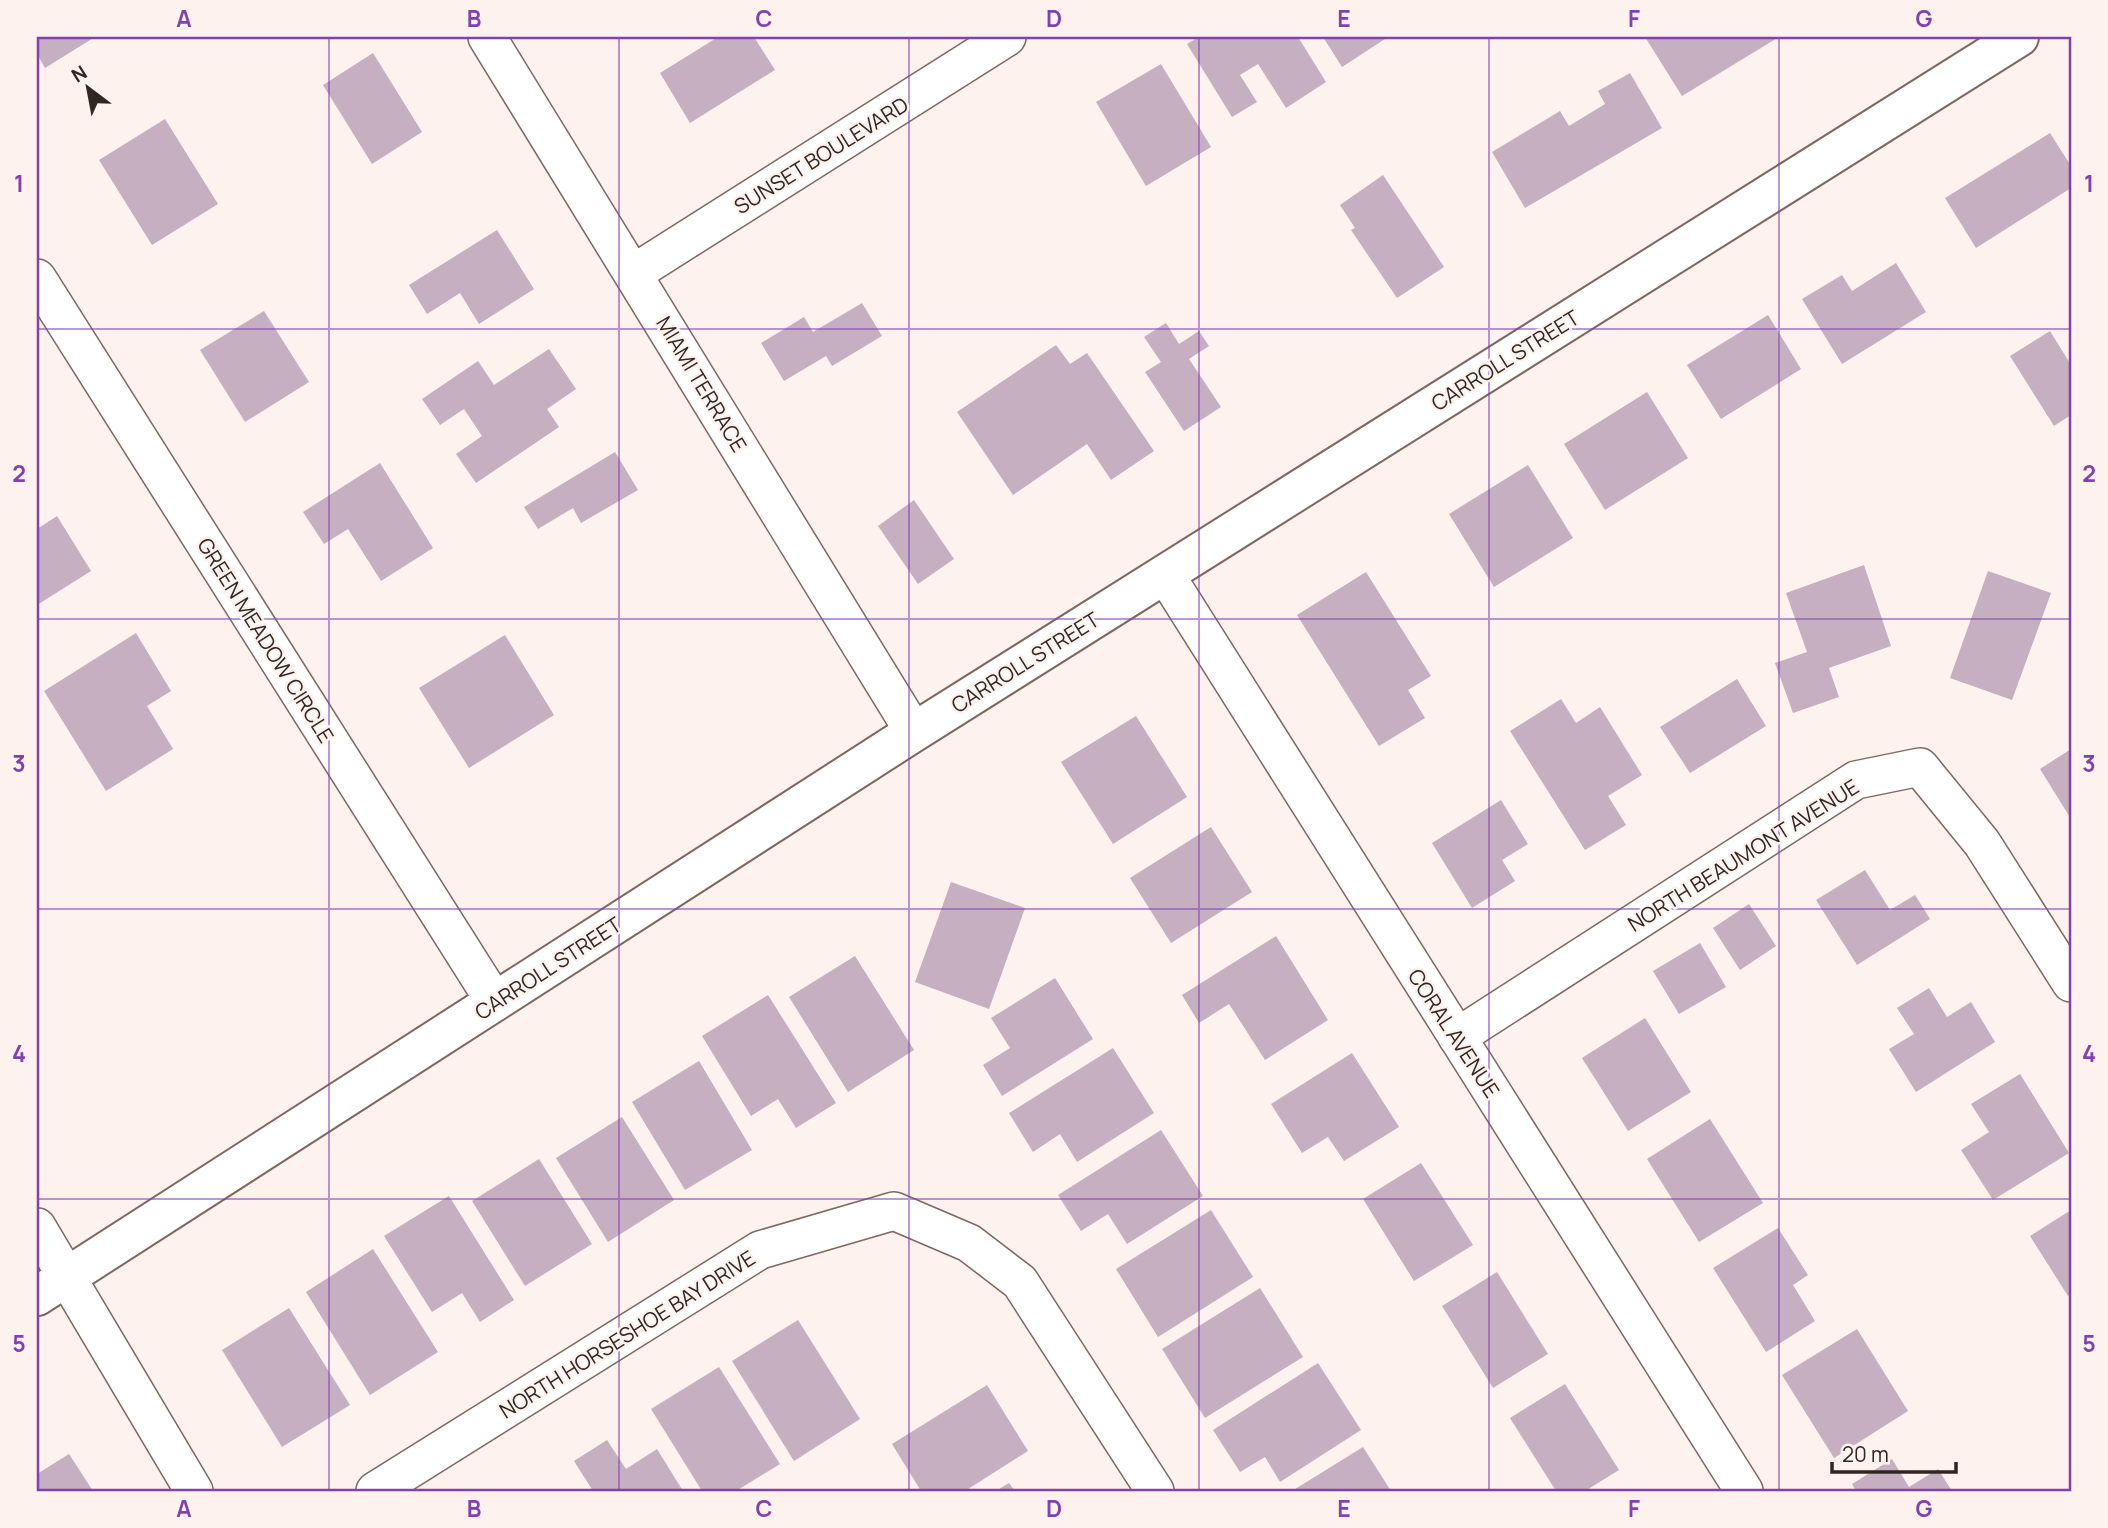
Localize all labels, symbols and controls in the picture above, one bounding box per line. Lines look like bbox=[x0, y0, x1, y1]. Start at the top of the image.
text: A bbox=[176, 2, 192, 34]
text: B bbox=[467, 2, 481, 34]
text: C bbox=[756, 2, 773, 34]
text: D bbox=[1046, 2, 1062, 34]
text: E bbox=[1337, 2, 1351, 34]
text: F bbox=[1628, 2, 1640, 34]
text: G bbox=[1916, 2, 1933, 34]
north arrow bbox=[52, 52, 122, 122]
text: N bbox=[66, 59, 92, 88]
street label: SUNSET BOULEVARD bbox=[729, 90, 913, 220]
text: 1 bbox=[14, 167, 24, 199]
text: 1 bbox=[2084, 167, 2094, 199]
street label: CARROLL STREET bbox=[1426, 303, 1585, 417]
street label: MIAMI TERRACE bbox=[650, 311, 754, 457]
text: 2 bbox=[12, 457, 26, 489]
text: 2 bbox=[2082, 457, 2096, 489]
street label: GREEN MEADOW CIRCLE bbox=[191, 532, 341, 748]
street label: CARROLL STREET bbox=[946, 605, 1105, 719]
text: 3 bbox=[12, 747, 26, 779]
text: 3 bbox=[2082, 747, 2096, 779]
street label: NORTH BEAUMONT AVENUE bbox=[1622, 772, 1864, 938]
street label: CARROLL STREET bbox=[469, 910, 627, 1026]
street label: CORAL AVENUE bbox=[1402, 963, 1506, 1103]
text: 4 bbox=[12, 1037, 26, 1069]
text: 4 bbox=[2082, 1037, 2096, 1069]
street label: NORTH HORSESHOE BAY DRIVE bbox=[494, 1244, 760, 1424]
text: 5 bbox=[12, 1327, 26, 1359]
text: 5 bbox=[2082, 1327, 2096, 1359]
scale bar bbox=[1832, 1430, 1956, 1474]
text: 20 m bbox=[1842, 1440, 1889, 1468]
text: A bbox=[176, 1492, 192, 1524]
text: B bbox=[467, 1492, 481, 1524]
text: C bbox=[756, 1492, 773, 1524]
text: D bbox=[1046, 1492, 1062, 1524]
text: E bbox=[1337, 1492, 1351, 1524]
text: F bbox=[1628, 1492, 1640, 1524]
text: G bbox=[1916, 1492, 1933, 1524]

